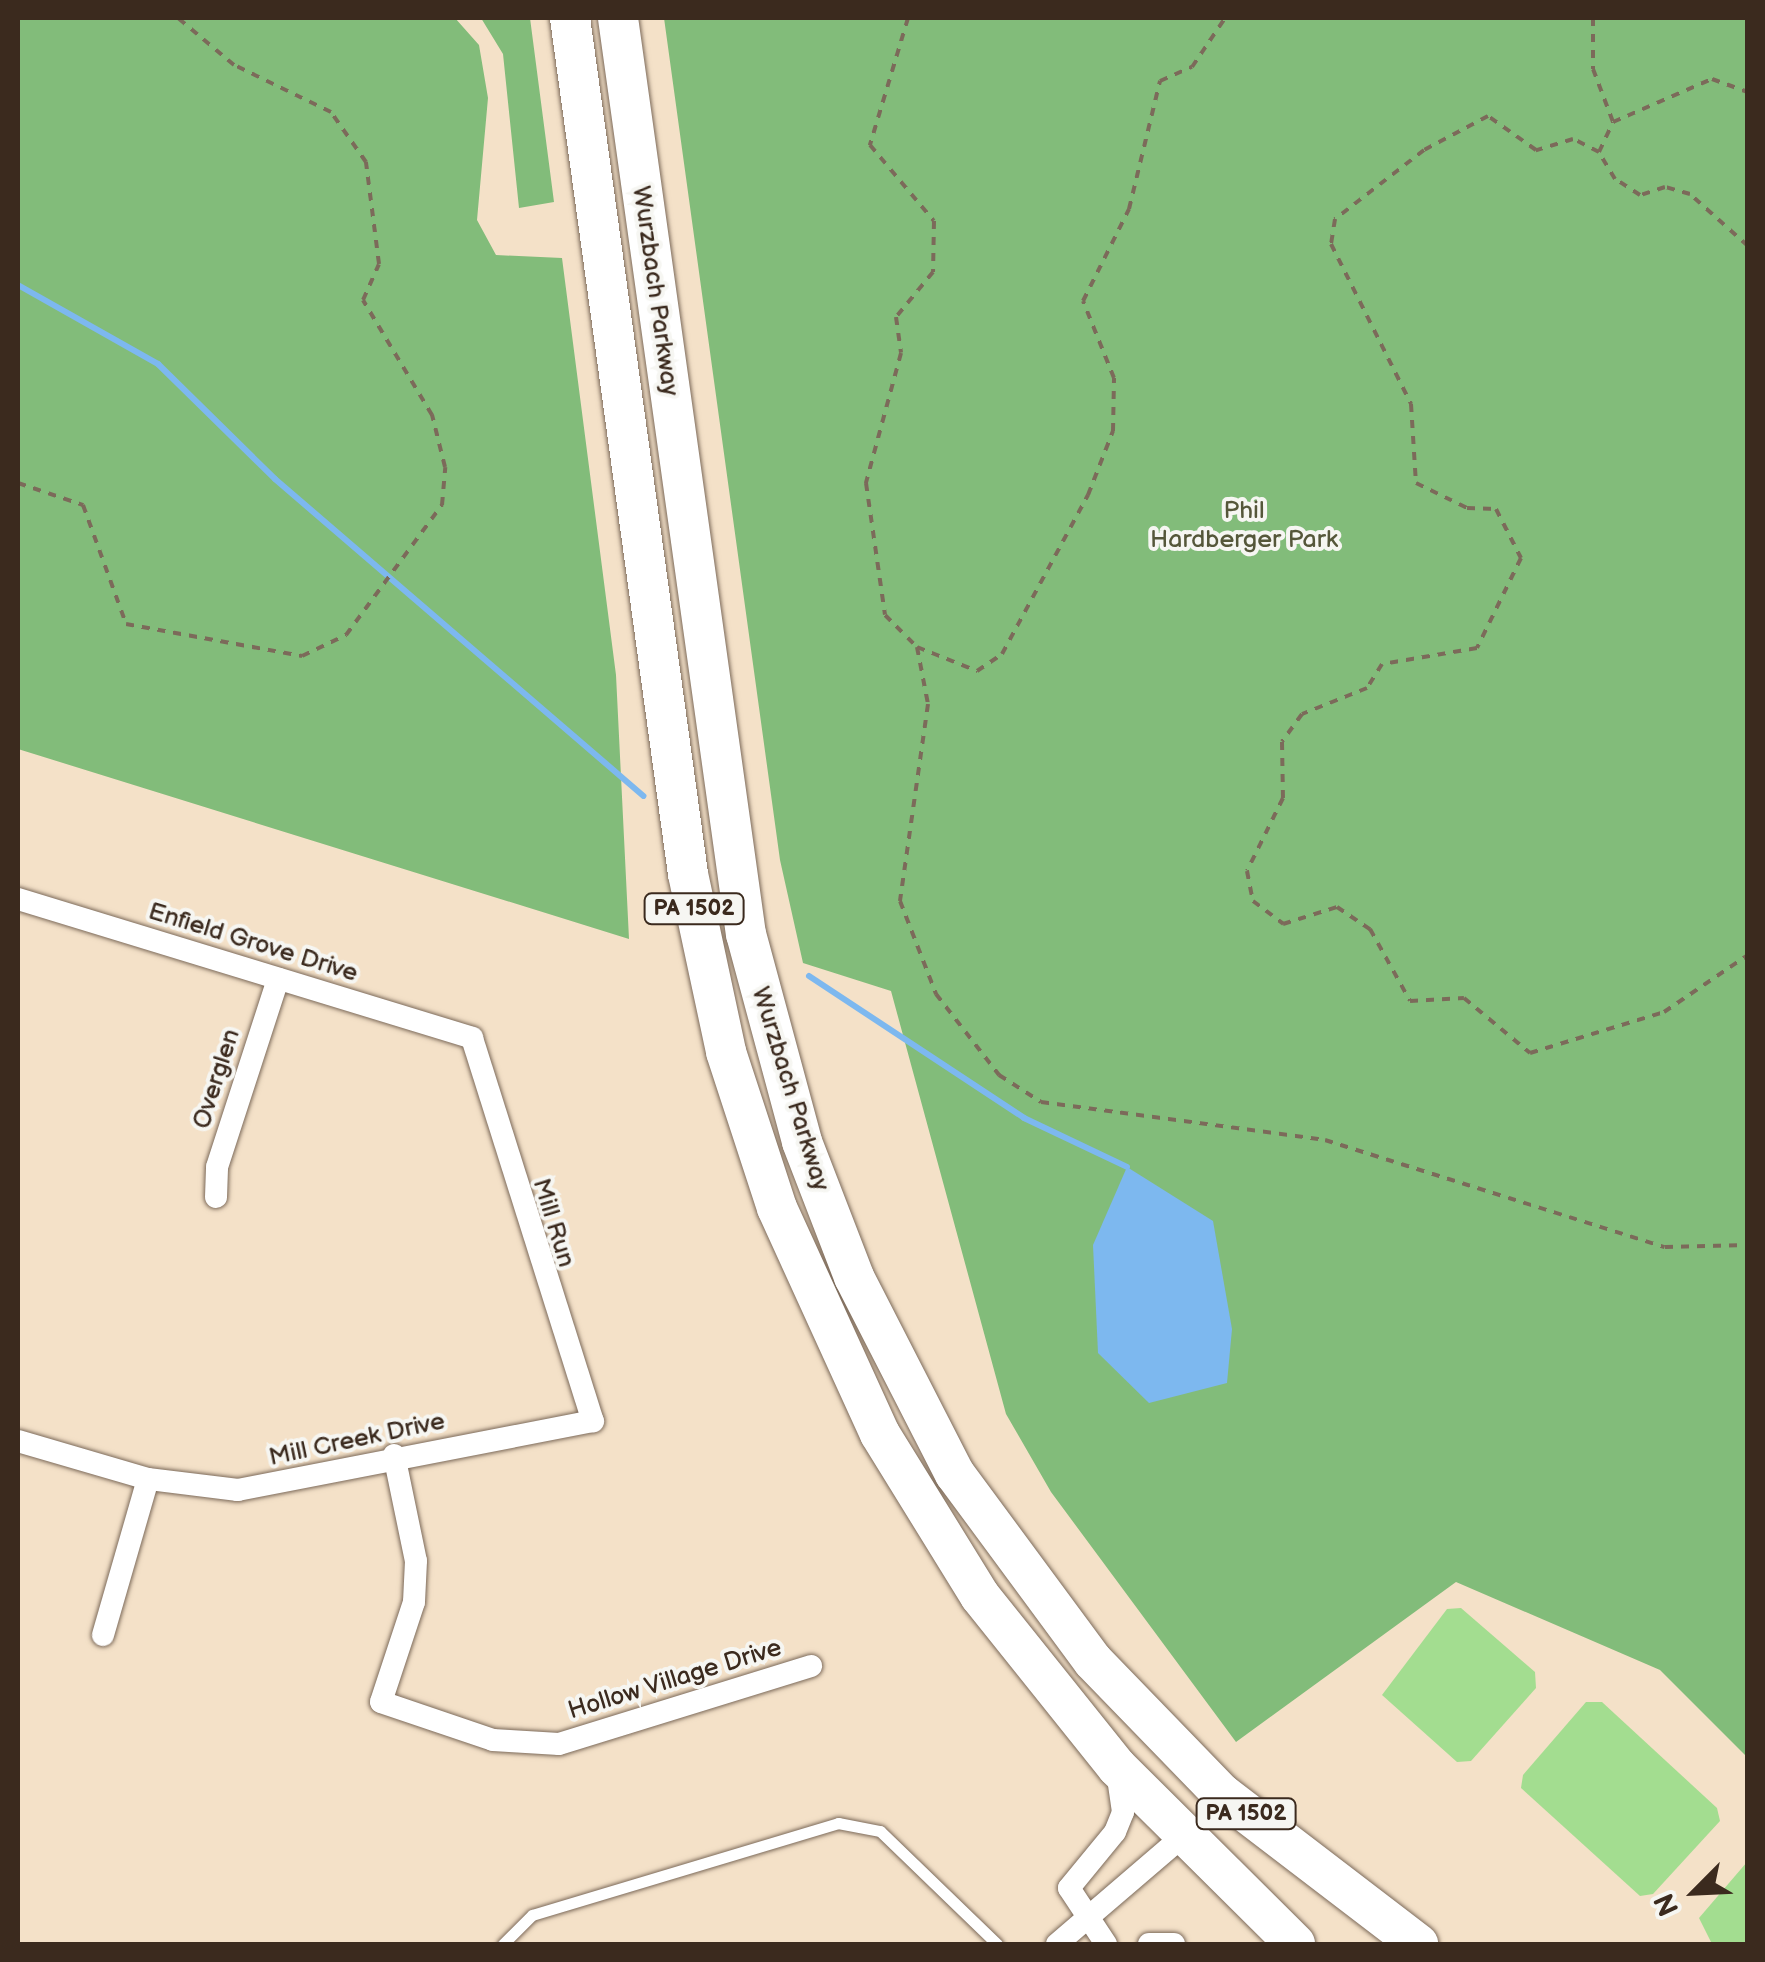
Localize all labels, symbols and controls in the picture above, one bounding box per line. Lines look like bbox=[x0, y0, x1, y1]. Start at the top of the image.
street label: Wurzbach Parkway bbox=[625, 184, 685, 398]
park label: Phil Hardberger Park bbox=[1150, 497, 1338, 556]
road number: PA 1502 bbox=[642, 892, 746, 926]
street label: Enfield Grove Drive bbox=[145, 897, 361, 989]
street label: Wurzbach Parkway bbox=[745, 983, 835, 1195]
street label: Overglen bbox=[187, 1025, 247, 1133]
street label: Mill Run bbox=[525, 1175, 581, 1271]
street label: Mill Creek Drive bbox=[266, 1407, 448, 1473]
street label: Hollow Village Drive bbox=[564, 1633, 786, 1727]
road number: PA 1502 bbox=[1194, 1797, 1298, 1831]
north arrow bbox=[1645, 1842, 1745, 1942]
text: N bbox=[1648, 1888, 1686, 1921]

